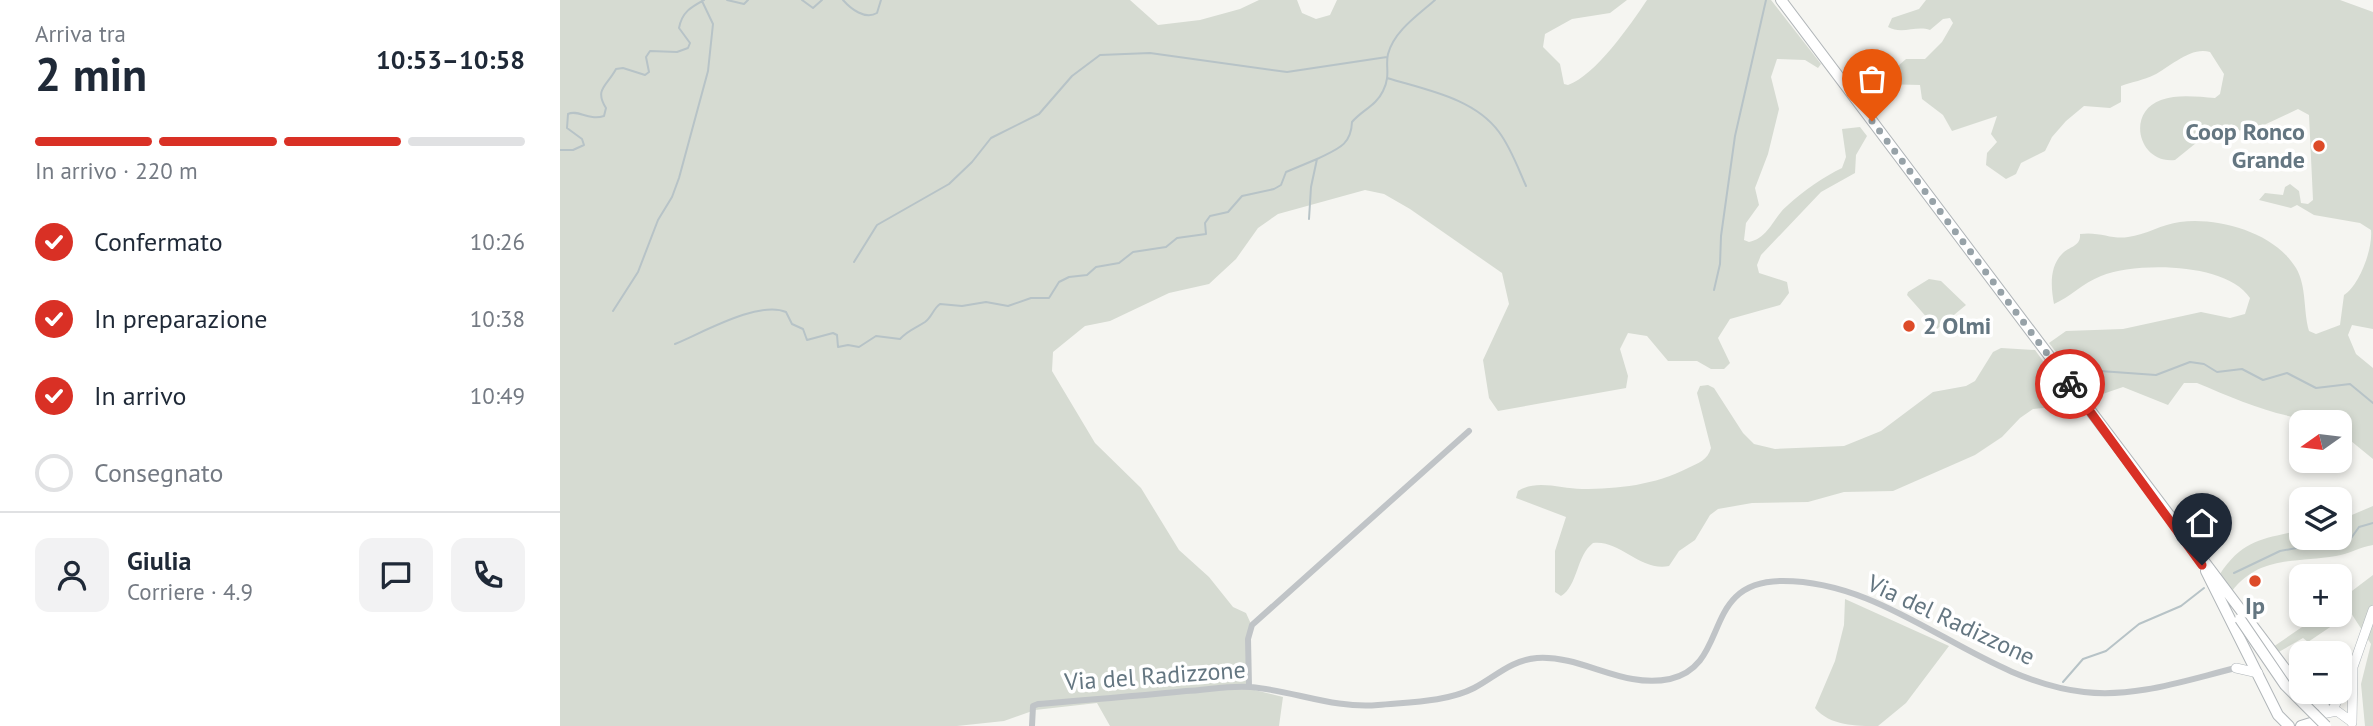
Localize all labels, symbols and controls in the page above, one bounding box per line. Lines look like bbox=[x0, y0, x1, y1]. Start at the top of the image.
text: Arriva tra bbox=[35, 19, 126, 48]
text: 10:53–10:58 bbox=[376, 43, 525, 76]
text: 2 min bbox=[35, 44, 147, 104]
pin bbox=[1842, 49, 1902, 121]
icon: bag bbox=[1853, 60, 1891, 98]
place label: Coop Ronco Grande bbox=[2186, 116, 2305, 175]
marker: Coop Ronco Grande bbox=[2311, 138, 2327, 154]
text: In arrivo · 220 m bbox=[35, 156, 198, 185]
icon: check bbox=[35, 223, 73, 261]
text: Confermato bbox=[94, 225, 223, 258]
text: 10:26 bbox=[470, 227, 525, 256]
icon: check bbox=[35, 300, 73, 338]
text: In preparazione bbox=[94, 302, 268, 335]
text: 10:38 bbox=[470, 304, 525, 333]
place label: 2 Olmi bbox=[1923, 310, 1991, 341]
marker: 2 Olmi bbox=[1901, 318, 1917, 334]
courier bbox=[2035, 349, 2105, 419]
icon: bike bbox=[2051, 365, 2089, 403]
icon: check bbox=[35, 377, 73, 415]
text: In arrivo bbox=[94, 379, 186, 412]
text: 10:49 bbox=[470, 381, 525, 410]
north arrow bbox=[2289, 410, 2352, 472]
map controls bbox=[2289, 410, 2352, 704]
text: Consegnato bbox=[94, 456, 224, 489]
button: layers bbox=[2289, 487, 2352, 550]
pin bbox=[2172, 493, 2232, 565]
icon: home bbox=[2183, 504, 2221, 542]
button: person bbox=[35, 538, 109, 612]
button: chat bbox=[359, 538, 433, 612]
button: phone bbox=[451, 538, 525, 612]
text: Giulia bbox=[127, 544, 191, 577]
button: + bbox=[2289, 564, 2352, 627]
street label: Via del Radizzone bbox=[1862, 567, 2040, 672]
marker: Ip bbox=[2247, 573, 2263, 589]
text: Corriere · 4.9 bbox=[127, 577, 253, 606]
place label: Ip bbox=[2245, 590, 2265, 621]
button: − bbox=[2289, 641, 2352, 704]
street label: Via del Radizzone bbox=[1062, 654, 1247, 697]

